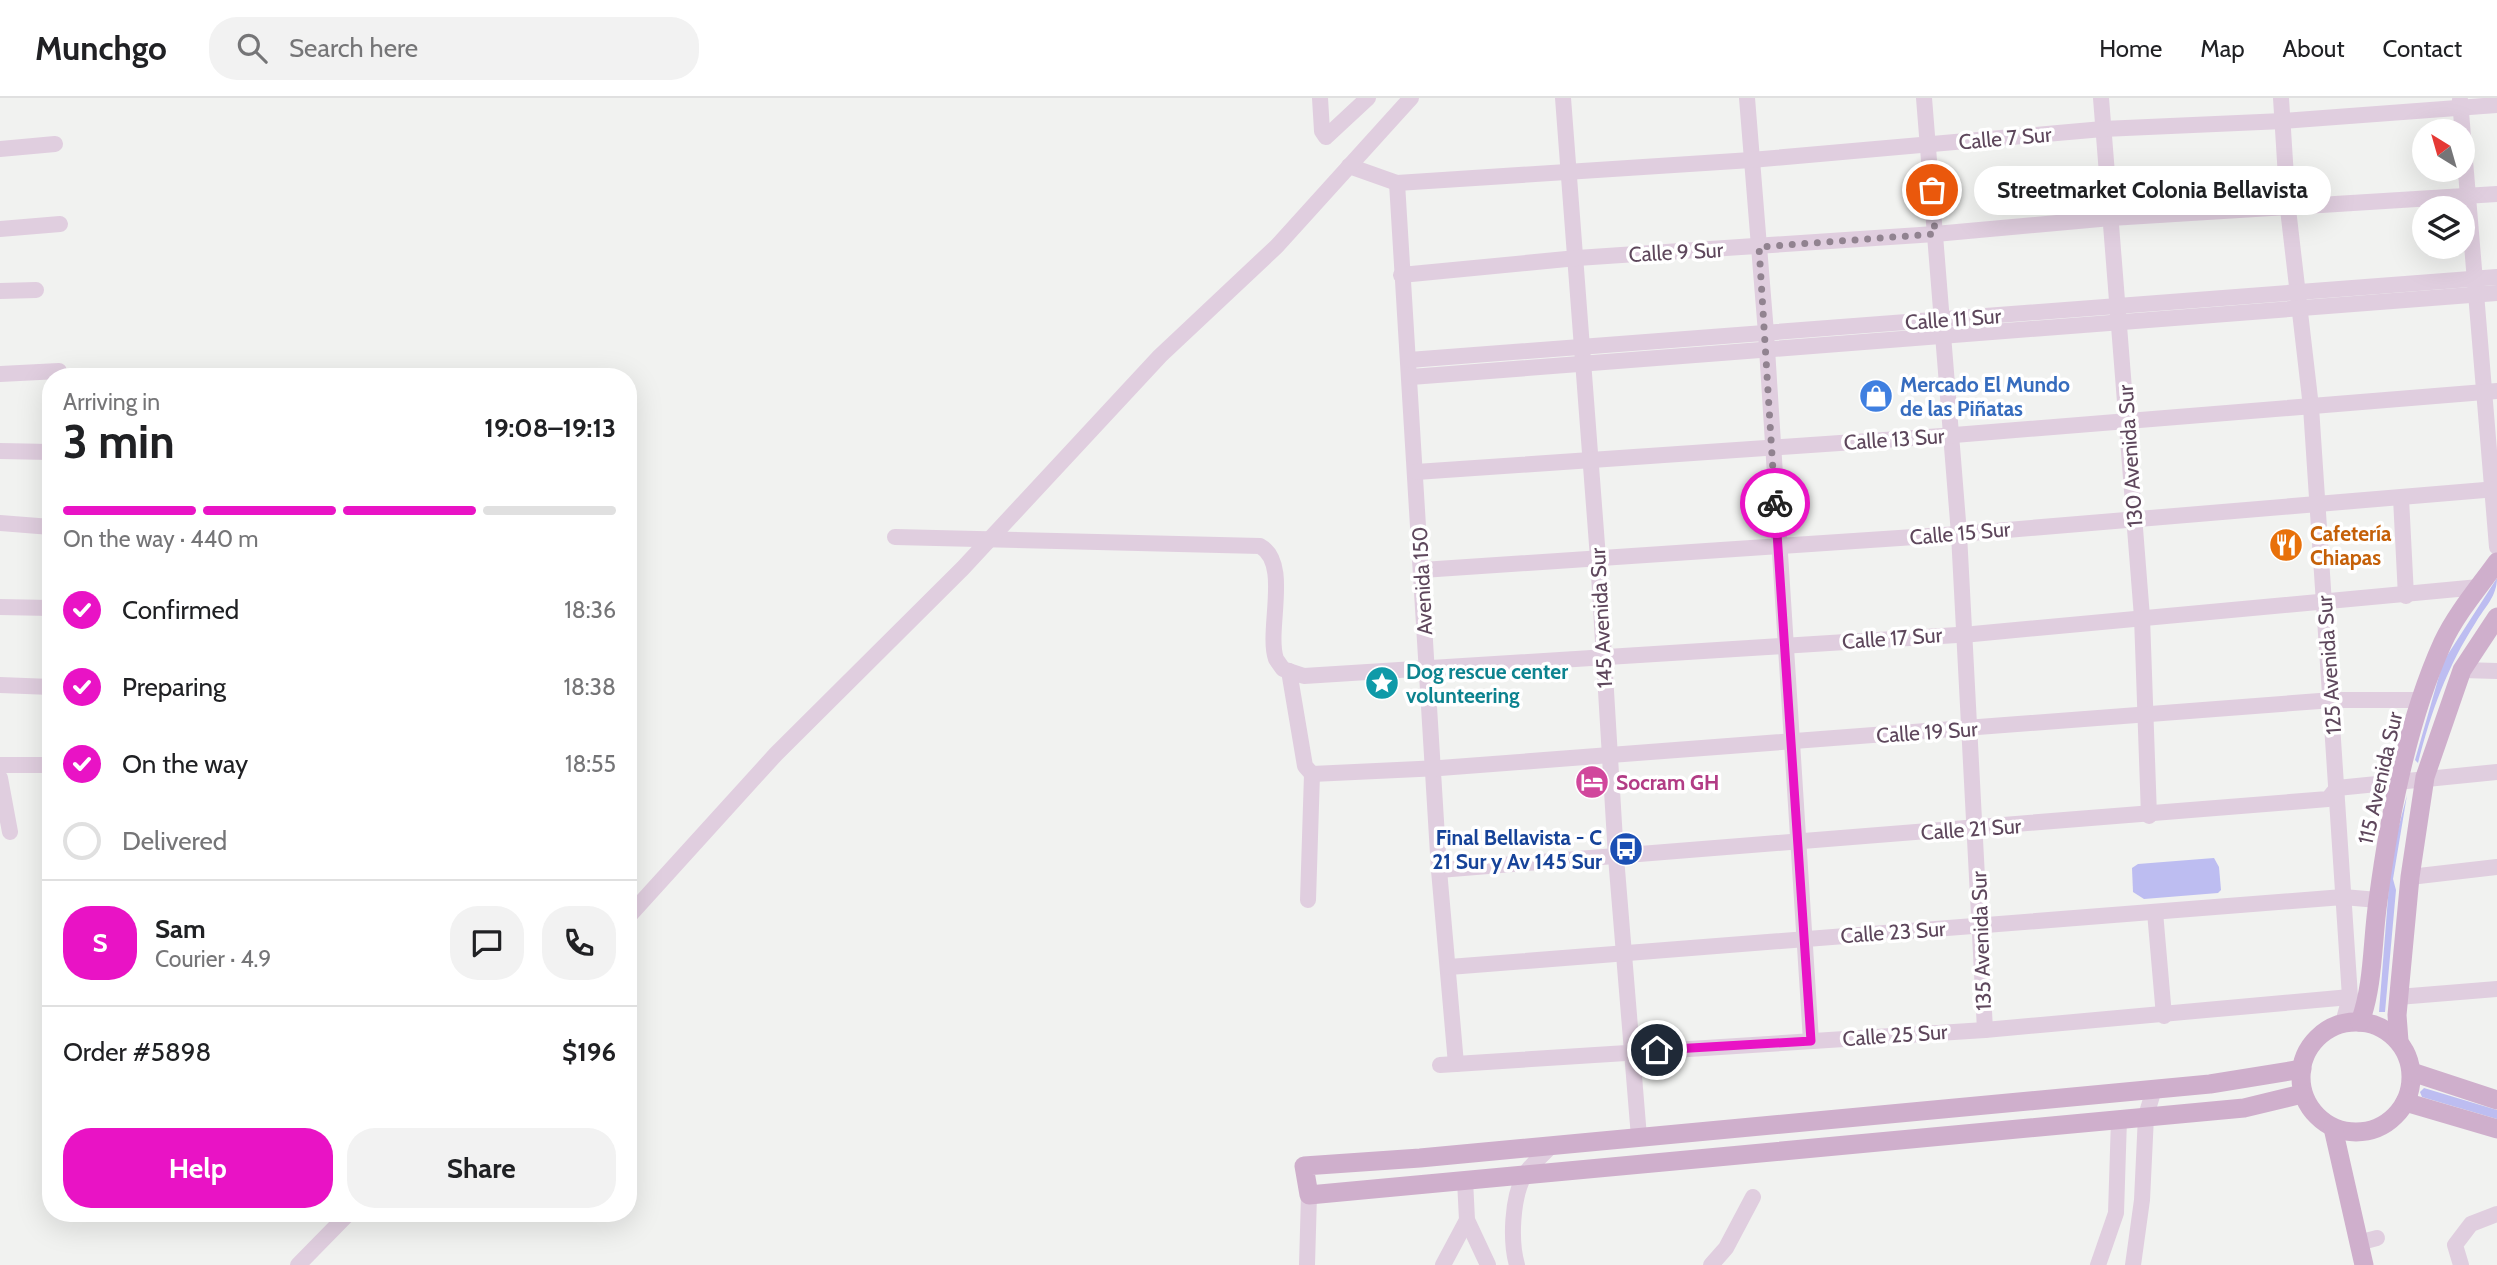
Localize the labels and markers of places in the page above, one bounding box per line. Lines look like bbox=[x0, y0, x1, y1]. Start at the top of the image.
pin bbox=[1902, 160, 1962, 220]
callout: Streetmarket Colonia Bellavista bbox=[1974, 166, 2331, 214]
place label: Mercado El Mundo de las Piñatas bbox=[1900, 372, 2070, 421]
shop icon: Mercado El Mundo de las Piñatas bbox=[1857, 377, 1895, 415]
place label: Cafetería Chiapas bbox=[2310, 521, 2392, 570]
restaurant icon: Cafetería Chiapas bbox=[2267, 526, 2305, 564]
place label: Dog rescue center volunteering bbox=[1406, 659, 1568, 708]
place icon: Dog rescue center volunteering bbox=[1363, 664, 1401, 702]
hotel icon: Socram GH bbox=[1573, 763, 1611, 801]
place label: Socram GH bbox=[1616, 770, 1719, 795]
place label: Final Bellavista - C 21 Sur y Av 145 Sur bbox=[1432, 825, 1602, 874]
bus stop icon: Final Bellavista - C 21 Sur y Av 145 Sur bbox=[1607, 830, 1645, 868]
pin bbox=[1627, 1020, 1687, 1080]

